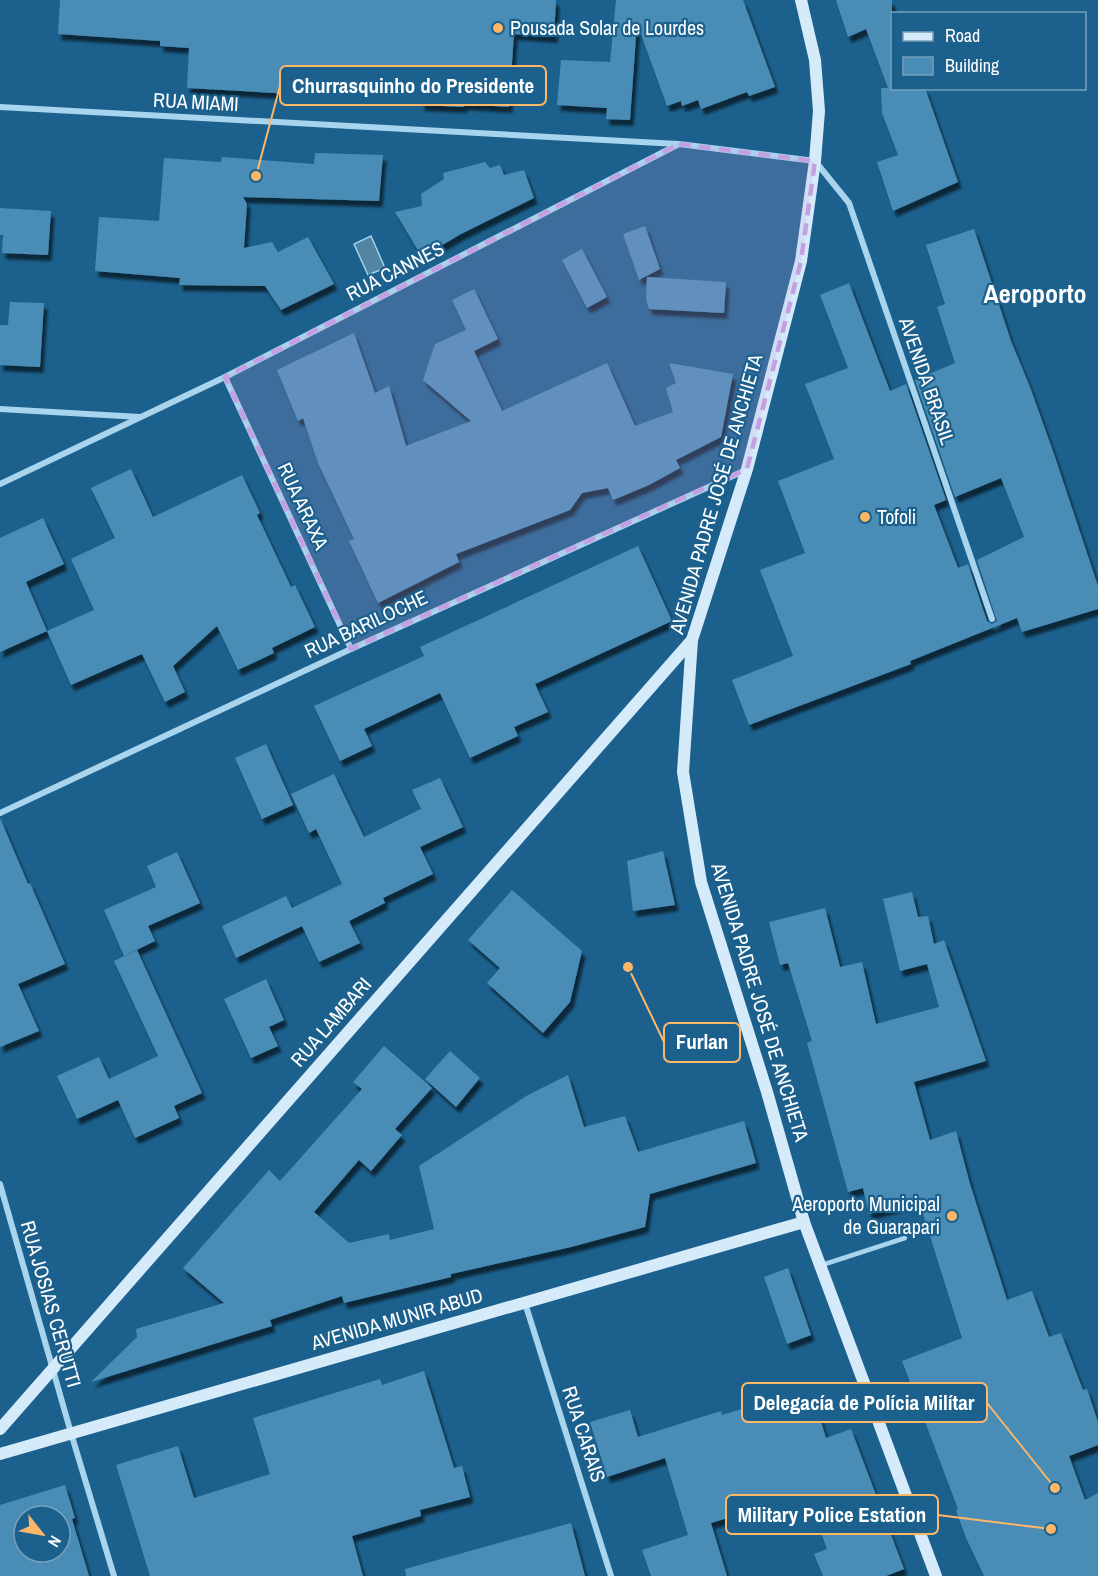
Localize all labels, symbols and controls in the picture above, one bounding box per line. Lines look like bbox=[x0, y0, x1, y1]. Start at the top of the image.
legend bbox=[891, 12, 1086, 90]
place label: Pousada Solar de Lourdes bbox=[510, 14, 704, 41]
marker: Pousada Solar de Lourdes bbox=[491, 21, 505, 35]
text: Road bbox=[945, 23, 980, 48]
text: Building bbox=[945, 53, 1000, 78]
callout: Churrasquinho do Presidente bbox=[280, 66, 546, 105]
text: Churrasquinho do Presidente bbox=[292, 71, 534, 100]
street label: RUA MIAMI bbox=[153, 86, 240, 117]
street label: RUA CANNES bbox=[341, 234, 448, 307]
district label: Aeroporto bbox=[983, 276, 1087, 311]
street label: AVENIDA BRASIL bbox=[893, 313, 962, 448]
street label: AVENIDA PADRE JOSÉ DE ANCHIETA bbox=[662, 351, 768, 638]
street label: RUA ARAXA bbox=[272, 458, 335, 554]
place label: Tofoli bbox=[877, 503, 916, 530]
marker: Tofoli bbox=[858, 510, 872, 524]
street label: RUA BARILOCHE bbox=[300, 583, 432, 664]
street label: AVENIDA PADRE JOSÉ DE ANCHIETA bbox=[705, 858, 816, 1144]
street label: RUA LAMBARI bbox=[284, 971, 377, 1072]
callout: Furlan bbox=[664, 1023, 740, 1062]
text: Furlan bbox=[676, 1027, 728, 1056]
place label: Aeroporto Municipal de Guarapari bbox=[791, 1190, 940, 1240]
marker: Aeroporto Municipal de Guarapari bbox=[945, 1209, 959, 1223]
street label: RUA JOSIAS CERUTTI bbox=[15, 1217, 88, 1390]
street label: AVENIDA MUNIR ABUD bbox=[307, 1281, 486, 1356]
street label: RUA CARAIS bbox=[556, 1382, 613, 1485]
callout: Delegacía de Polícia Milítar bbox=[742, 1383, 987, 1422]
text: Delegacía de Polícia Milítar bbox=[753, 1388, 975, 1417]
callout: Military Police Estation bbox=[726, 1495, 938, 1534]
text: Military Police Estation bbox=[738, 1500, 926, 1529]
north arrow bbox=[12, 1504, 72, 1564]
text: N bbox=[43, 1532, 67, 1551]

